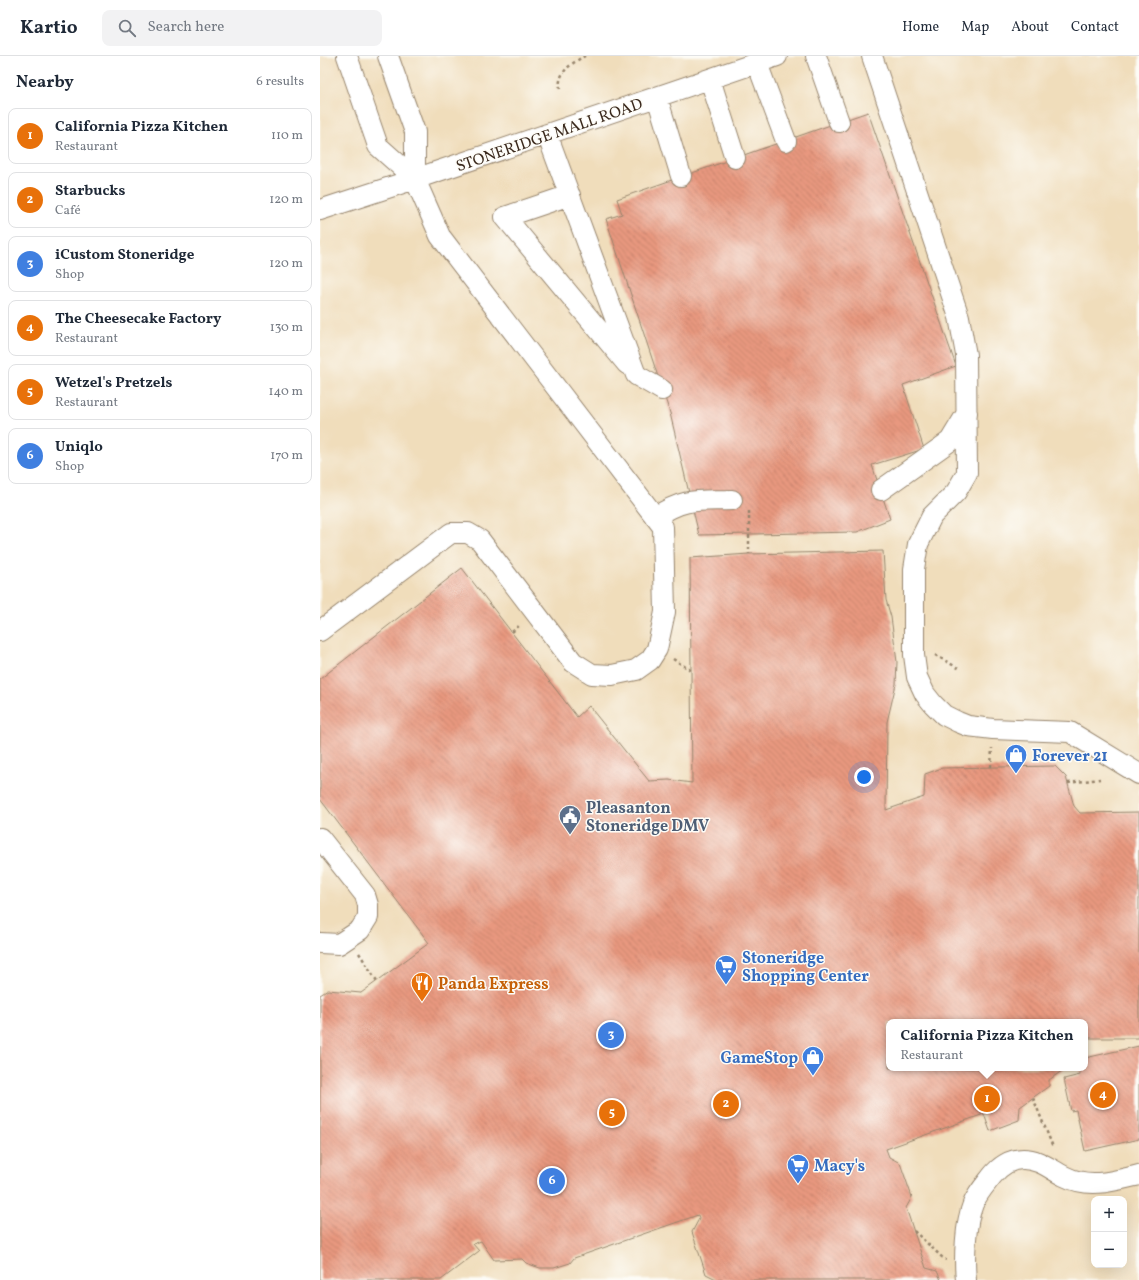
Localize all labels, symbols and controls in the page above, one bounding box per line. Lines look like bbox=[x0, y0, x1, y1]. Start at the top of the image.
search box bbox=[102, 10, 382, 46]
text: Kartio bbox=[20, 15, 78, 41]
icon: search bbox=[116, 17, 138, 39]
text: Search here bbox=[148, 17, 224, 38]
text: Home bbox=[902, 18, 939, 37]
text: Map bbox=[961, 18, 989, 37]
text: About bbox=[1011, 18, 1049, 37]
text: Contact bbox=[1071, 18, 1119, 37]
text: Nearby bbox=[16, 71, 74, 94]
text: 6 results bbox=[256, 73, 304, 91]
street label: STONERIDGE MALL ROAD bbox=[453, 93, 646, 178]
text: California Pizza Kitchen bbox=[55, 117, 228, 138]
text: 1 bbox=[27, 127, 33, 145]
text: 110 m bbox=[271, 127, 303, 145]
text: Restaurant bbox=[55, 138, 118, 156]
text: Starbucks bbox=[55, 181, 125, 202]
text: 2 bbox=[27, 191, 33, 209]
text: 120 m bbox=[269, 191, 303, 209]
text: Café bbox=[55, 202, 81, 220]
text: iCustom Stoneridge bbox=[55, 245, 194, 266]
text: 3 bbox=[27, 255, 33, 273]
text: 120 m bbox=[269, 255, 303, 273]
text: Shop bbox=[55, 266, 84, 284]
text: The Cheesecake Factory bbox=[55, 309, 221, 330]
text: 4 bbox=[26, 319, 34, 337]
text: 130 m bbox=[270, 319, 303, 337]
text: Restaurant bbox=[55, 330, 118, 348]
text: Wetzel's Pretzels bbox=[55, 373, 173, 394]
text: 5 bbox=[27, 383, 33, 401]
text: 140 m bbox=[269, 383, 303, 401]
text: Restaurant bbox=[55, 394, 118, 412]
text: Uniqlo bbox=[55, 437, 103, 458]
text: 6 bbox=[26, 447, 34, 465]
text: 170 m bbox=[270, 447, 303, 465]
text: Shop bbox=[55, 458, 84, 476]
shop icon: Forever 21 bbox=[1003, 742, 1029, 775]
place label: Forever 21 bbox=[1032, 746, 1108, 768]
your location bbox=[854, 767, 874, 787]
place label: Pleasanton Stoneridge DMV bbox=[586, 798, 709, 838]
public building icon: Pleasanton Stoneridge DMV bbox=[557, 803, 583, 836]
place label: Stoneridge Shopping Center bbox=[742, 948, 869, 988]
supermarket icon: Stoneridge Shopping Center bbox=[713, 953, 739, 986]
restaurant icon: Panda Express bbox=[409, 970, 435, 1003]
place label: Panda Express bbox=[438, 974, 549, 996]
popup bbox=[886, 1019, 1088, 1071]
pin: 3 bbox=[598, 1020, 624, 1050]
text: California Pizza Kitchen bbox=[900, 1026, 1074, 1047]
shop icon: GameStop bbox=[800, 1044, 826, 1077]
text: Restaurant bbox=[900, 1047, 963, 1065]
place label: GameStop bbox=[720, 1048, 798, 1070]
pin: 4 bbox=[1090, 1080, 1116, 1110]
pin: 1 bbox=[974, 1084, 1000, 1114]
pin: 2 bbox=[713, 1089, 739, 1119]
pin: 5 bbox=[599, 1098, 625, 1128]
supermarket icon: Macy's bbox=[785, 1152, 811, 1185]
place label: Macy's bbox=[814, 1156, 865, 1178]
pin: 6 bbox=[539, 1166, 565, 1196]
map controls bbox=[1091, 1196, 1127, 1268]
button: + bbox=[1091, 1196, 1127, 1232]
button: − bbox=[1091, 1232, 1127, 1268]

